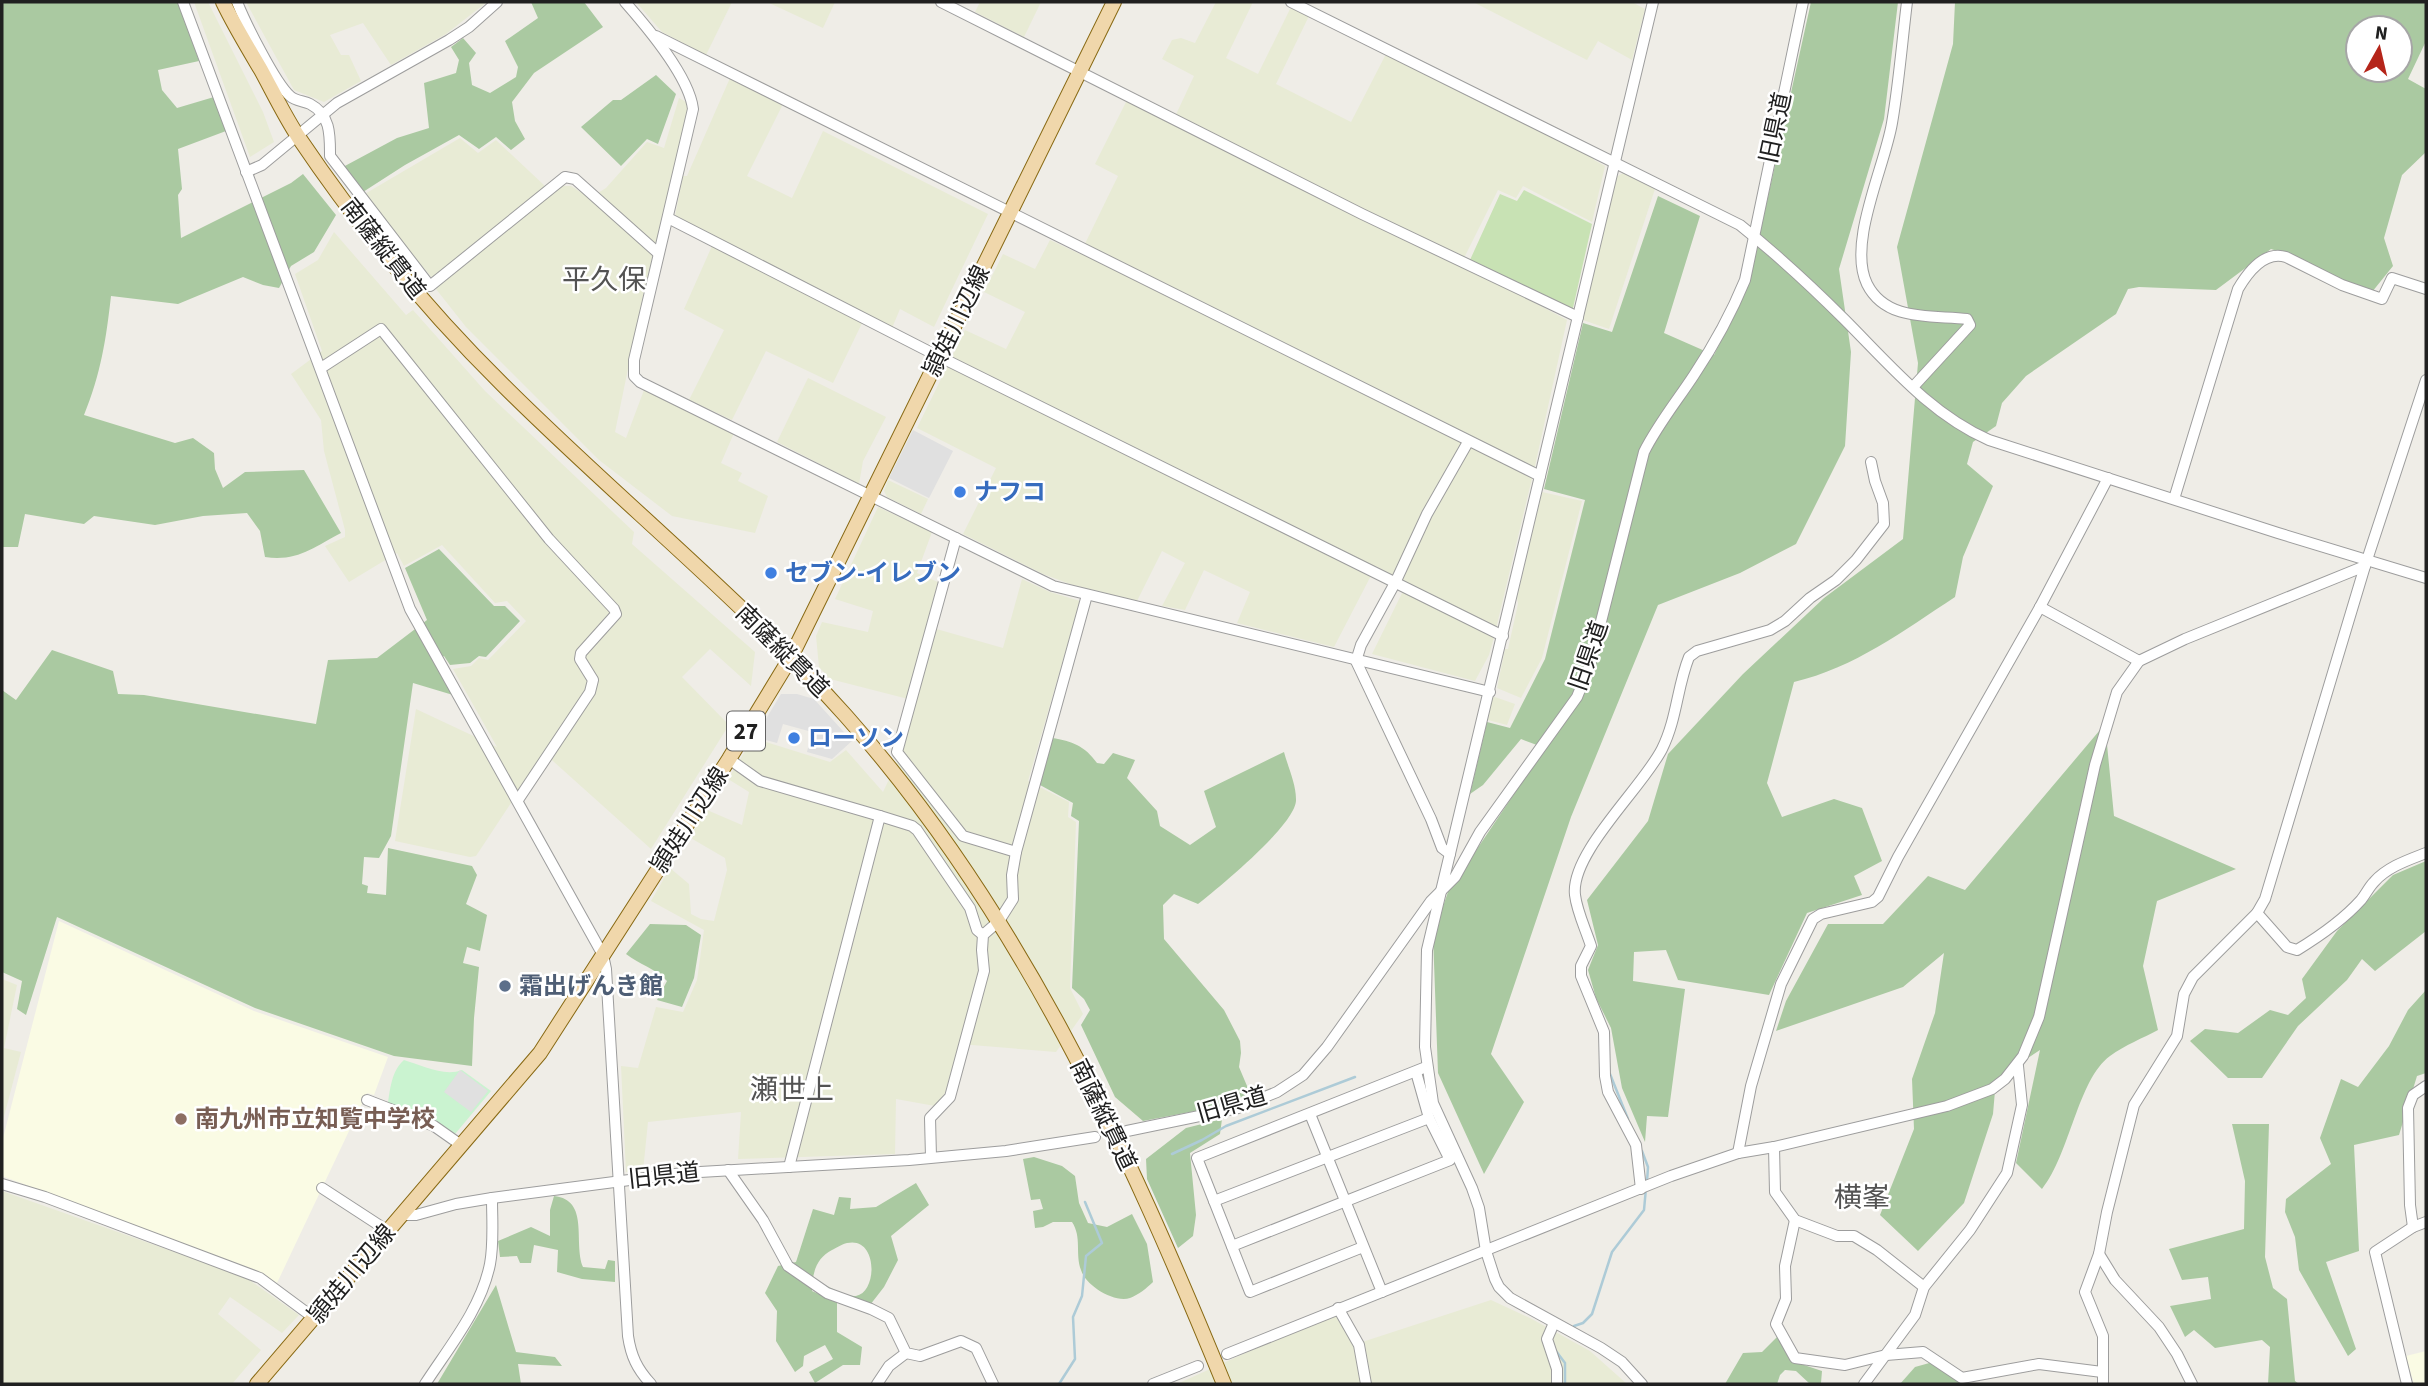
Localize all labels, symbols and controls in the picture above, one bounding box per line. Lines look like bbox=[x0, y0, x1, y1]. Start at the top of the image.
north arrow bbox=[2344, 14, 2414, 84]
text: N bbox=[2373, 19, 2389, 48]
street label: 旧県道 bbox=[1751, 89, 1801, 167]
street label: 南薩縦貫道 bbox=[332, 191, 434, 307]
street label: 頴娃川辺線 bbox=[915, 259, 999, 383]
district label: 平久保 bbox=[562, 260, 646, 300]
place label: ナフコ bbox=[974, 475, 1046, 510]
marker: ナフコ bbox=[952, 484, 968, 500]
place label: セブン-イレブン bbox=[785, 556, 961, 591]
marker: セブン-イレブン bbox=[763, 565, 779, 581]
street label: 南薩縦貫道 bbox=[727, 596, 837, 706]
street label: 旧県道 bbox=[1561, 616, 1617, 696]
road number: 27 bbox=[727, 712, 765, 750]
place label: ローソン bbox=[808, 721, 904, 756]
marker: ローソン bbox=[786, 730, 802, 746]
street label: 頴娃川辺線 bbox=[643, 760, 737, 880]
place label: 霜出げんき館 bbox=[519, 969, 663, 1004]
marker: 霜出げんき館 bbox=[497, 978, 513, 994]
street label: 南薩縦貫道 bbox=[1061, 1053, 1145, 1177]
district label: 瀬世上 bbox=[750, 1070, 834, 1110]
street label: 旧県道 bbox=[1193, 1078, 1271, 1132]
place label: 南九州市立知覧中学校 bbox=[195, 1102, 435, 1137]
marker: 南九州市立知覧中学校 bbox=[173, 1111, 189, 1127]
street label: 旧県道 bbox=[626, 1155, 702, 1197]
district label: 横峯 bbox=[1834, 1178, 1890, 1218]
street label: 頴娃川辺線 bbox=[300, 1217, 404, 1331]

